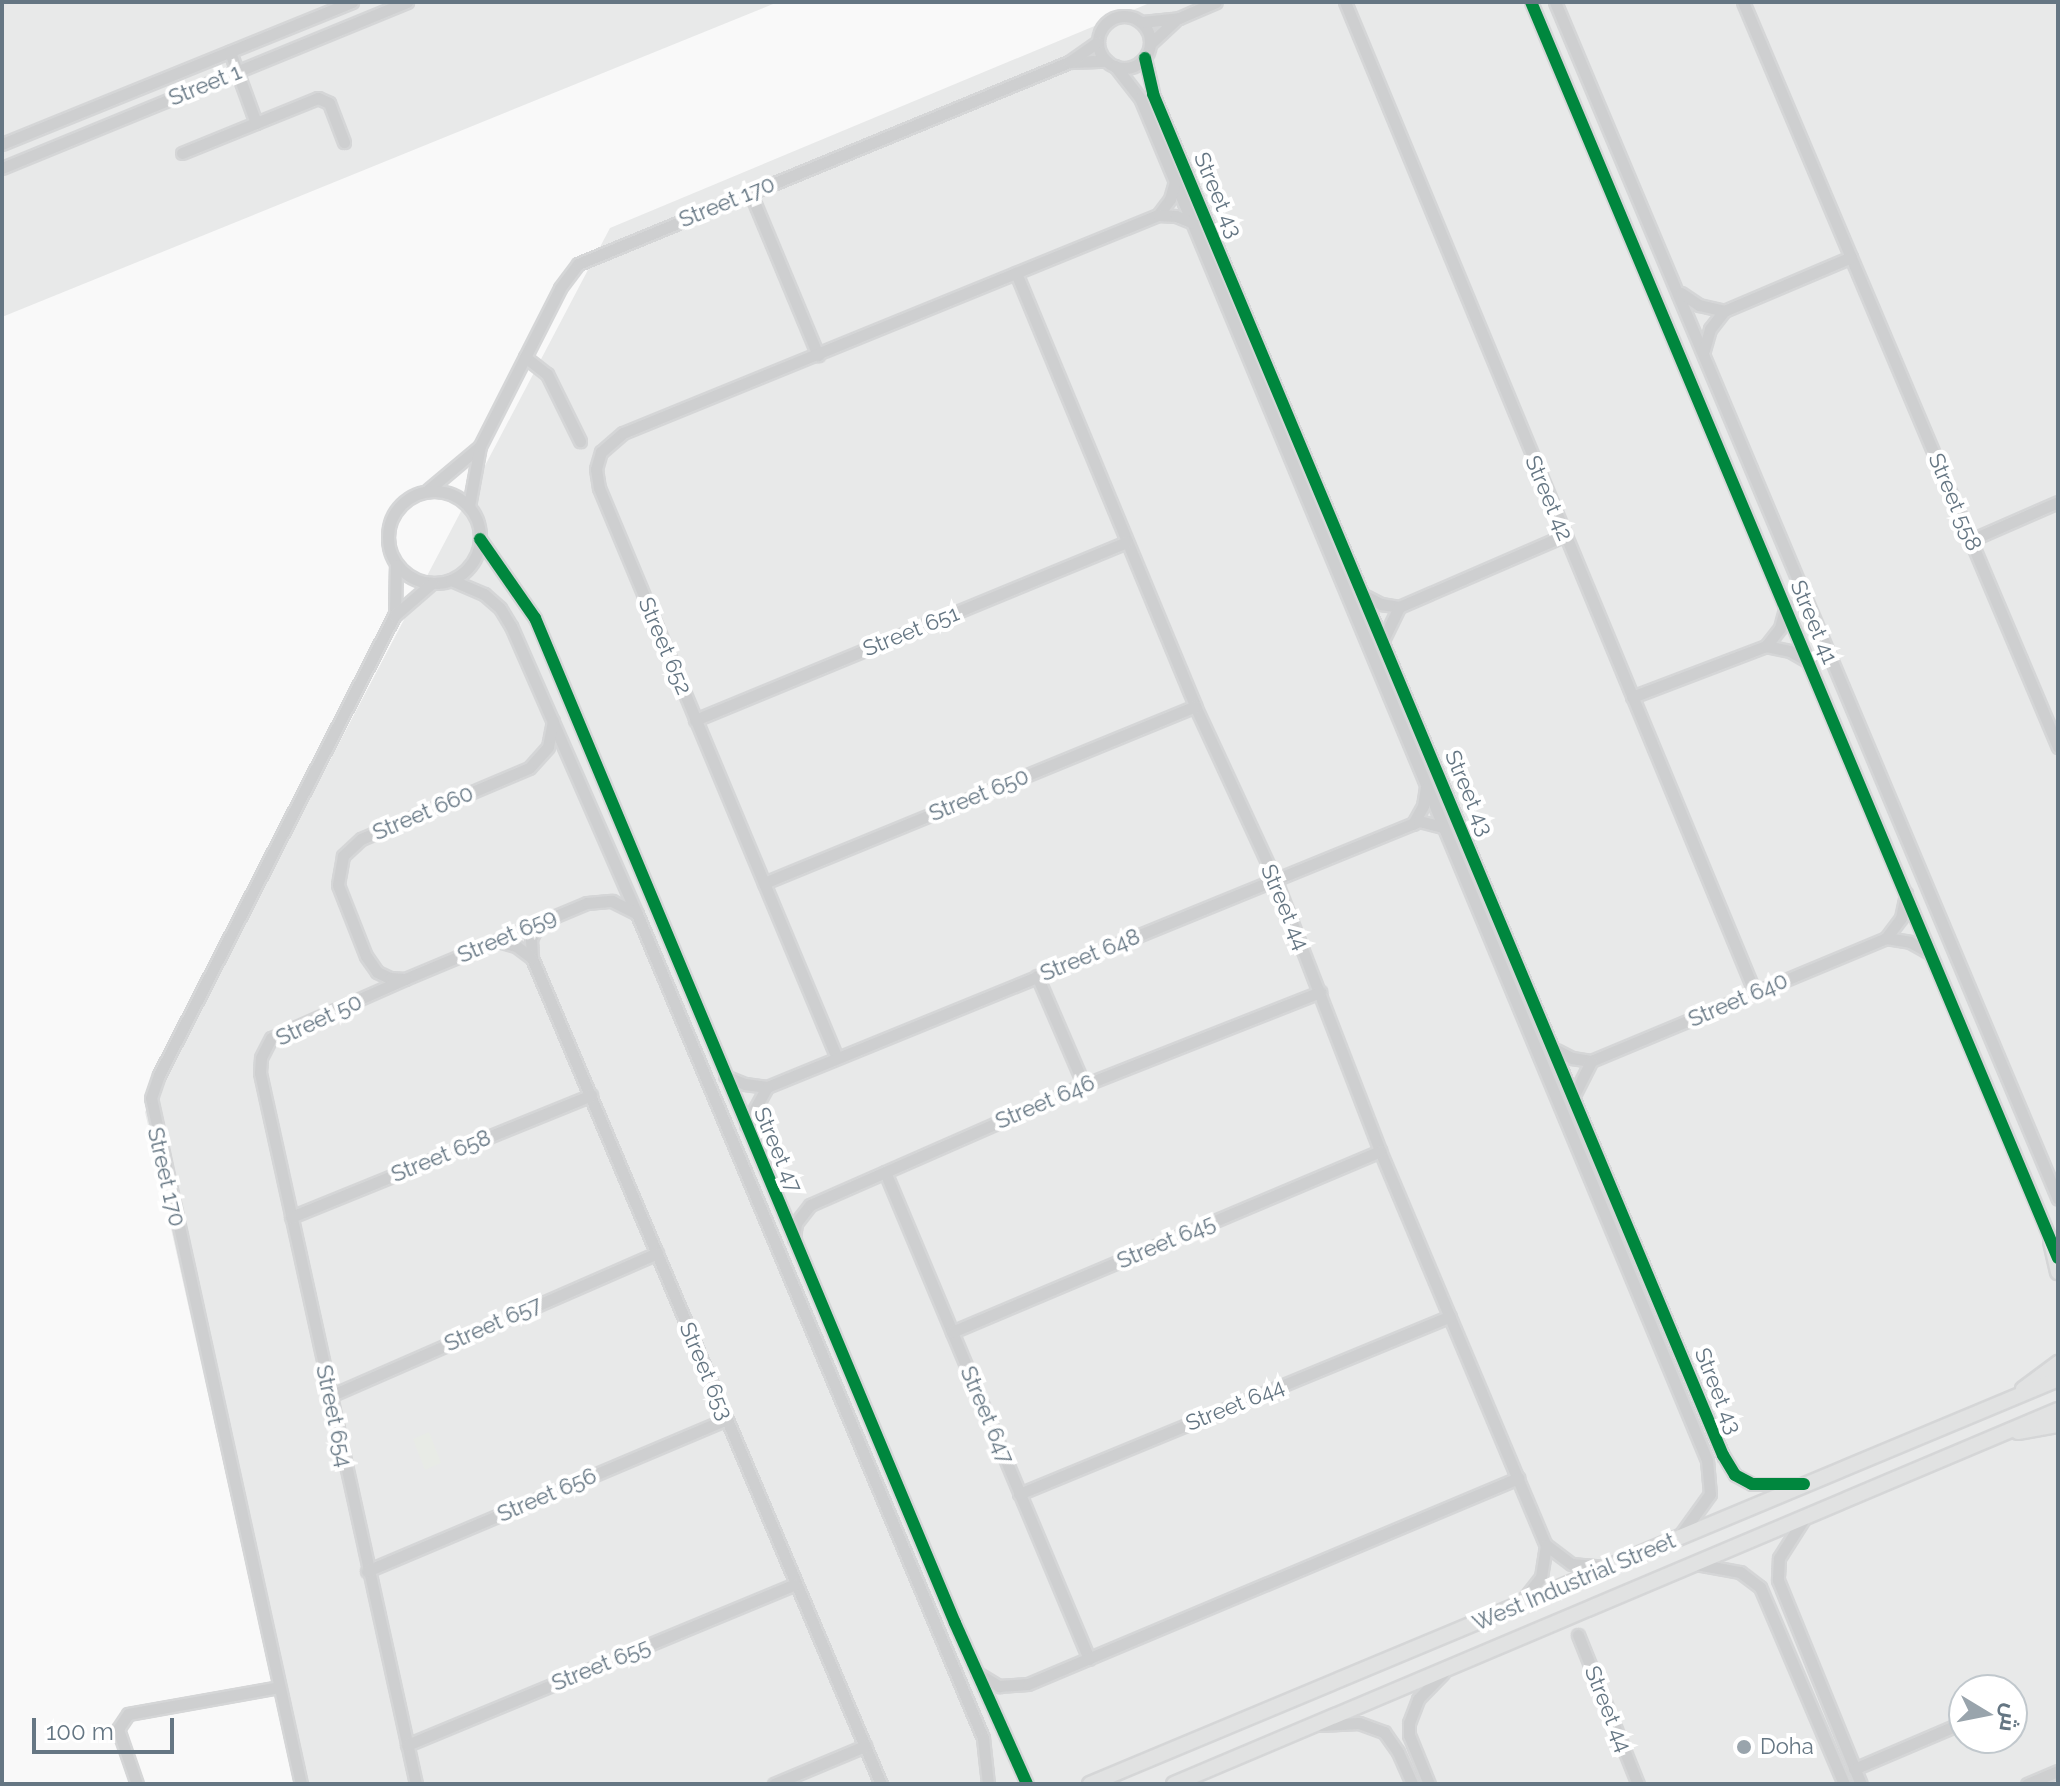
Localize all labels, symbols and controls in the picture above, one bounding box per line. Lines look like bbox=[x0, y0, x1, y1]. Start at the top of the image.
street label: Street 1 bbox=[165, 59, 245, 111]
street label: Street 43 bbox=[1188, 148, 1248, 242]
street label: Street 170 bbox=[675, 171, 779, 233]
street label: Street 558 bbox=[1923, 449, 1987, 555]
street label: Street 42 bbox=[1519, 451, 1579, 545]
street label: Street 41 bbox=[1785, 576, 1843, 668]
street label: Street 652 bbox=[633, 593, 697, 699]
street label: Street 651 bbox=[859, 600, 963, 662]
street label: Street 43 bbox=[1439, 746, 1499, 840]
street label: Street 650 bbox=[925, 763, 1033, 827]
street label: Street 660 bbox=[369, 780, 477, 846]
street label: Street 44 bbox=[1255, 860, 1315, 954]
street label: Street 659 bbox=[454, 903, 560, 969]
street label: Street 648 bbox=[1036, 923, 1144, 987]
street label: Street 640 bbox=[1684, 967, 1792, 1033]
street label: Street 50 bbox=[272, 989, 366, 1051]
street label: Street 646 bbox=[991, 1069, 1099, 1135]
street label: Street 47 bbox=[748, 1103, 808, 1197]
street label: Street 658 bbox=[387, 1124, 495, 1188]
street label: Street 170 bbox=[142, 1125, 190, 1229]
street label: Street 645 bbox=[1113, 1210, 1219, 1274]
street label: Street 657 bbox=[440, 1291, 546, 1357]
street label: Street 653 bbox=[674, 1318, 738, 1424]
street label: Street 43 bbox=[1689, 1344, 1747, 1438]
street label: Street 654 bbox=[310, 1362, 358, 1470]
street label: Street 647 bbox=[955, 1362, 1019, 1468]
street label: Street 644 bbox=[1182, 1373, 1288, 1437]
street label: Street 656 bbox=[493, 1462, 601, 1528]
street label: West Industrial Street bbox=[1468, 1527, 1680, 1637]
street label: Street 655 bbox=[548, 1633, 654, 1697]
street label: Street 44 bbox=[1579, 1662, 1637, 1756]
north arrow bbox=[1948, 1674, 2028, 1754]
scale bar bbox=[36, 1702, 178, 1752]
text: ش bbox=[1994, 1702, 2025, 1734]
text: 100 m bbox=[46, 1717, 114, 1746]
place label: Doha bbox=[1760, 1734, 1814, 1760]
marker: Doha bbox=[1735, 1738, 1753, 1756]

